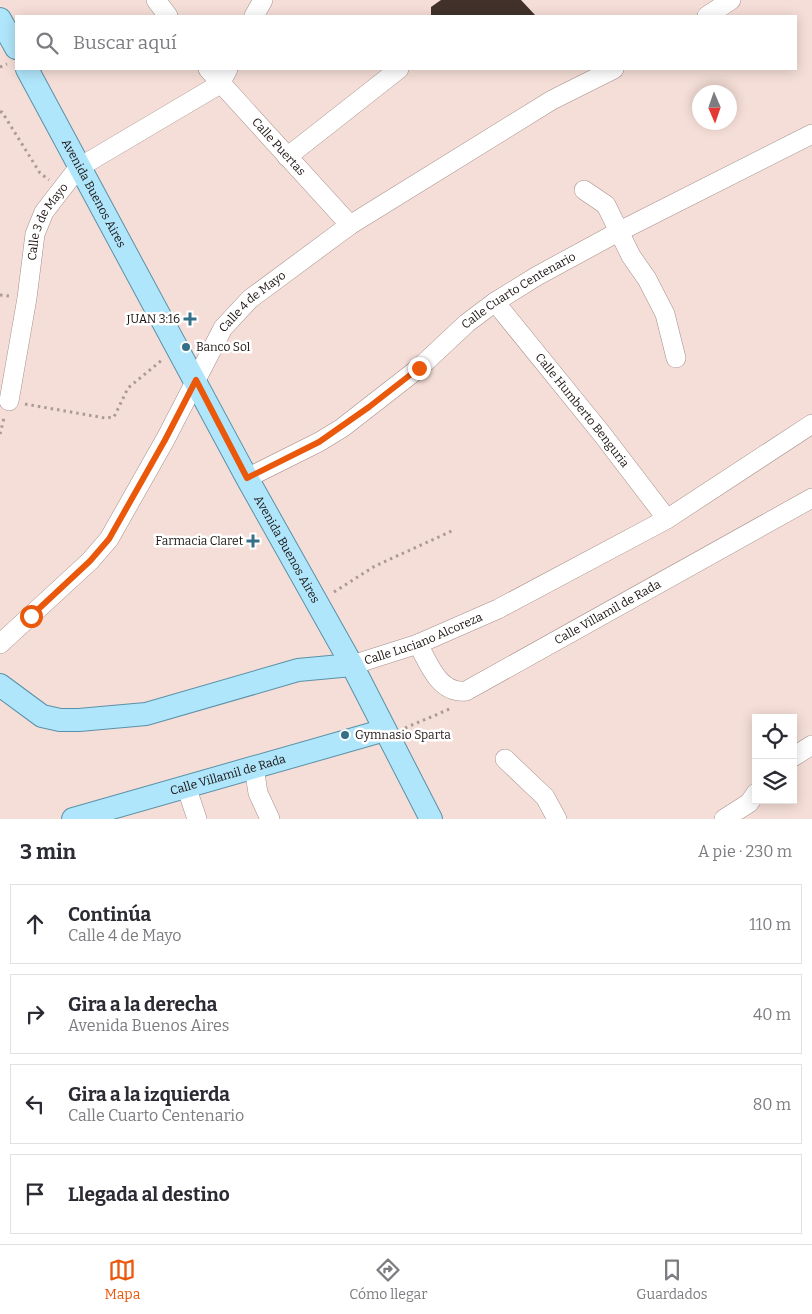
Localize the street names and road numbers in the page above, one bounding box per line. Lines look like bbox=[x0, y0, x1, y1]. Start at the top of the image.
street label: Calle Puertas bbox=[249, 115, 309, 179]
street label: Avenida Buenos Aires bbox=[59, 136, 129, 250]
street label: Calle 3 de Mayo bbox=[25, 180, 71, 261]
street label: Calle Cuarto Centenario bbox=[459, 249, 578, 332]
street label: Calle 4 de Mayo bbox=[216, 268, 289, 335]
street label: Calle Humberto Benguria bbox=[532, 350, 632, 470]
street label: Avenida Buenos Aires bbox=[251, 493, 323, 606]
street label: Calle Villamil de Rada bbox=[552, 577, 663, 647]
street label: Calle Luciano Alcoreza bbox=[363, 610, 485, 668]
street label: Calle Villamil de Rada bbox=[168, 752, 288, 798]

